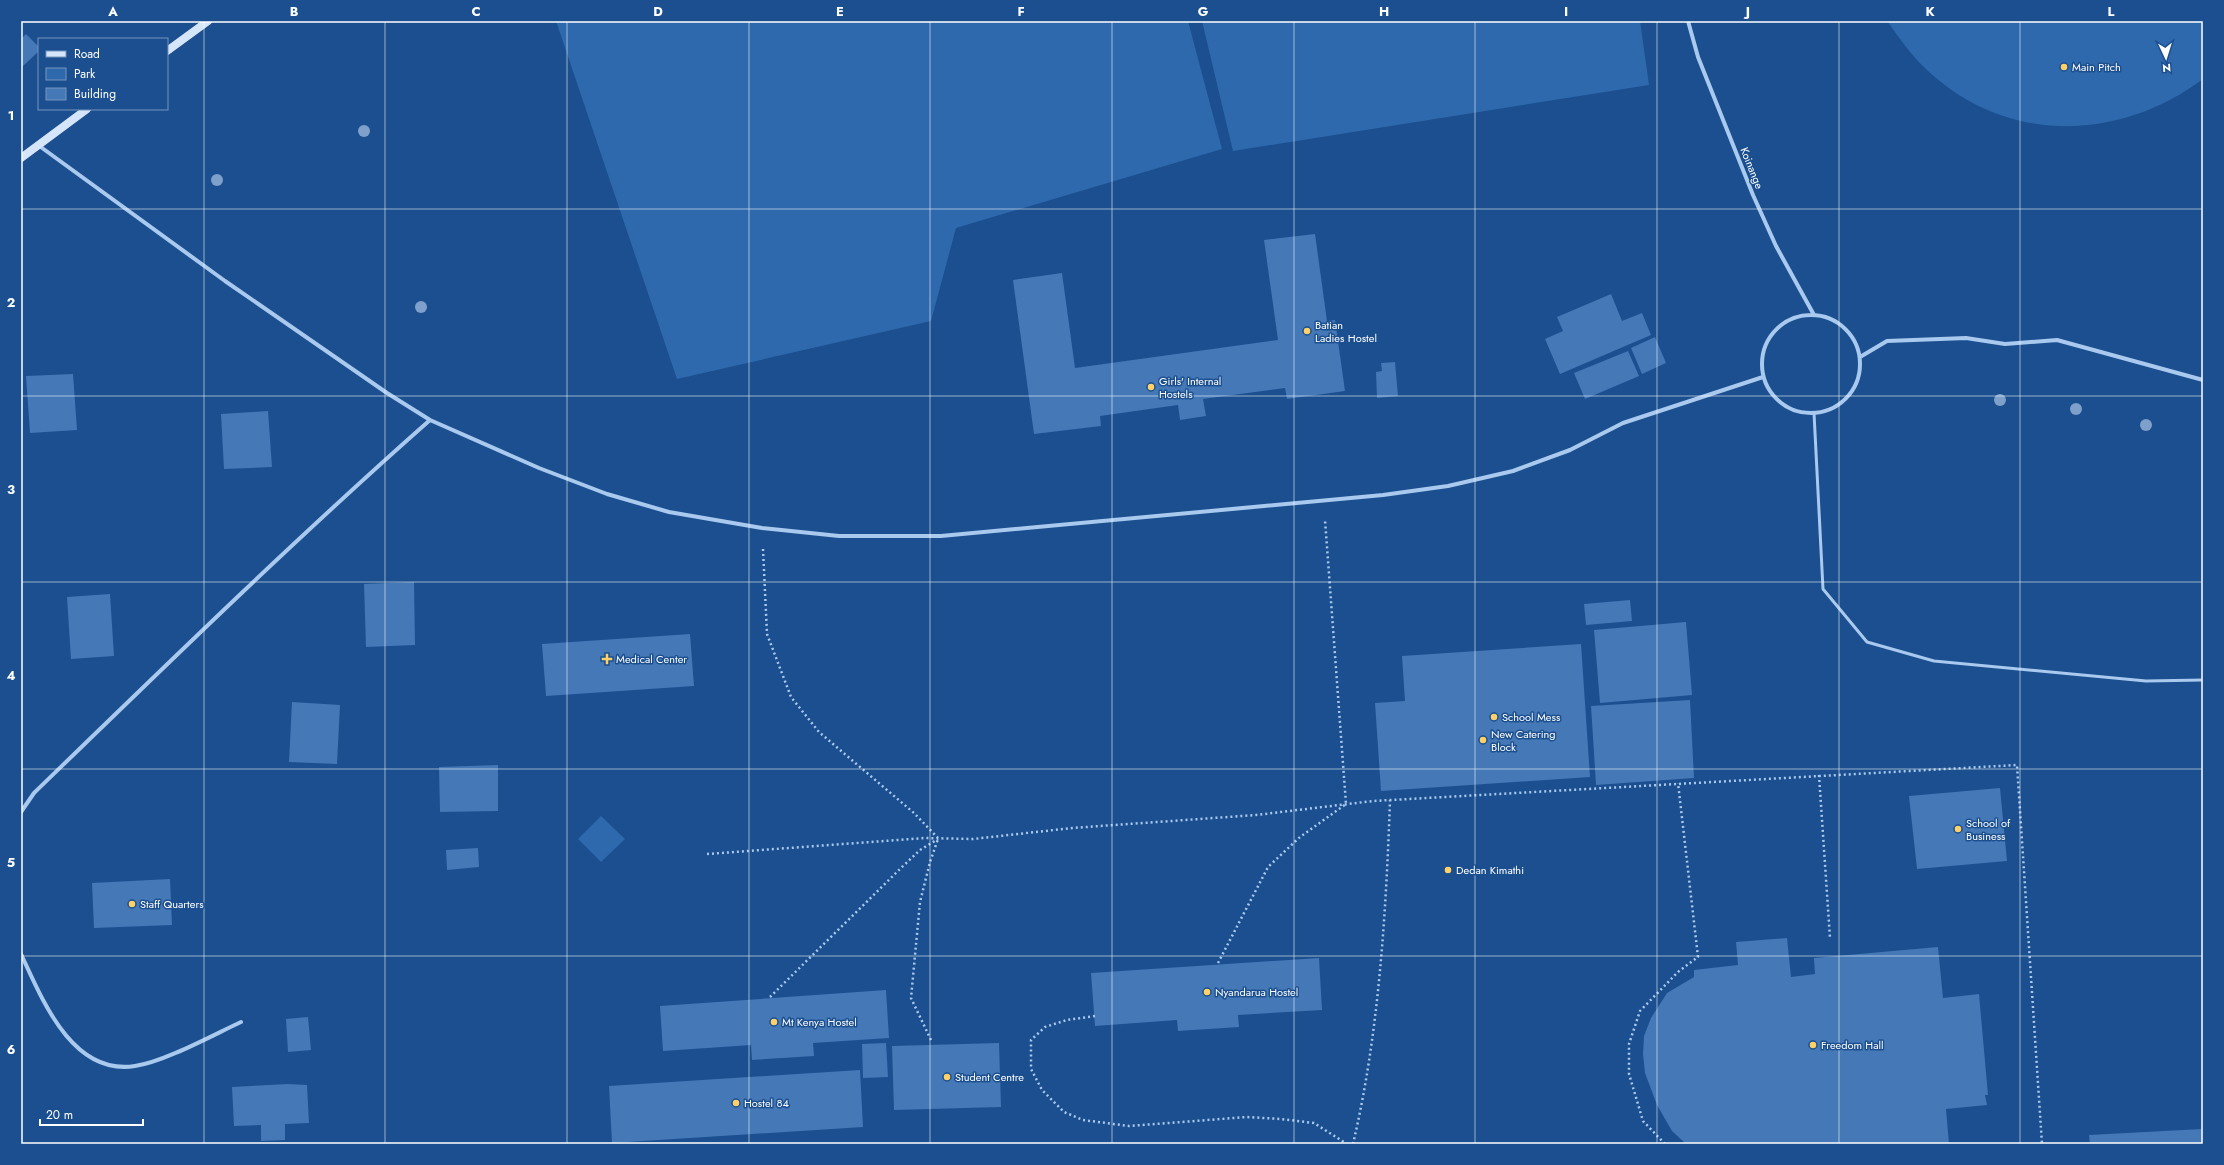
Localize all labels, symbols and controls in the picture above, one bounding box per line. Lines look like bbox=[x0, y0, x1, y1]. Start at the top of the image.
text: A bbox=[107, 2, 118, 21]
text: B bbox=[290, 2, 299, 21]
text: C bbox=[471, 2, 481, 21]
text: D bbox=[653, 2, 663, 21]
text: E bbox=[836, 2, 844, 21]
text: F bbox=[1017, 2, 1025, 21]
text: G bbox=[1198, 2, 1209, 21]
text: H bbox=[1379, 2, 1389, 21]
text: I bbox=[1564, 2, 1568, 21]
text: J bbox=[1743, 2, 1750, 21]
text: K bbox=[1925, 2, 1935, 21]
text: L bbox=[2108, 2, 2115, 21]
legend bbox=[38, 38, 168, 110]
north arrow bbox=[2146, 38, 2186, 78]
text: Road bbox=[74, 45, 100, 63]
place label: Main Pitch bbox=[2072, 59, 2121, 75]
text: N bbox=[2162, 60, 2172, 76]
marker: Main Pitch bbox=[2059, 62, 2069, 72]
text: Park bbox=[74, 65, 96, 83]
text: Building bbox=[74, 85, 116, 103]
text: 1 bbox=[8, 106, 14, 125]
street label: Koinange bbox=[1736, 145, 1768, 191]
text: 2 bbox=[7, 293, 15, 312]
place label: Batian Ladies Hostel bbox=[1315, 317, 1377, 346]
marker: Batian Ladies Hostel bbox=[1302, 326, 1312, 336]
place label: Girls' Internal Hostels bbox=[1159, 373, 1221, 402]
marker: Girls' Internal Hostels bbox=[1146, 382, 1156, 392]
text: 3 bbox=[7, 480, 15, 499]
place label: Medical Center bbox=[616, 651, 687, 667]
marker: Medical Center bbox=[601, 653, 613, 665]
text: 4 bbox=[6, 666, 16, 685]
place label: School Mess bbox=[1502, 709, 1561, 725]
marker: School Mess bbox=[1489, 712, 1499, 722]
place label: New Catering Block bbox=[1491, 726, 1556, 755]
marker: New Catering Block bbox=[1478, 735, 1488, 745]
place label: School of Business bbox=[1966, 815, 2011, 844]
marker: School of Business bbox=[1953, 824, 1963, 834]
text: 5 bbox=[7, 853, 15, 872]
place label: Dedan Kimathi bbox=[1456, 862, 1524, 878]
marker: Dedan Kimathi bbox=[1443, 865, 1453, 875]
place label: Staff Quarters bbox=[140, 896, 204, 912]
marker: Staff Quarters bbox=[127, 899, 137, 909]
place label: Nyandarua Hostel bbox=[1215, 984, 1298, 1000]
marker: Nyandarua Hostel bbox=[1202, 987, 1212, 997]
place label: Mt Kenya Hostel bbox=[782, 1014, 857, 1030]
marker: Mt Kenya Hostel bbox=[769, 1017, 779, 1027]
place label: Freedom Hall bbox=[1821, 1037, 1884, 1053]
text: 6 bbox=[7, 1040, 16, 1059]
marker: Freedom Hall bbox=[1808, 1040, 1818, 1050]
place label: Student Centre bbox=[955, 1069, 1024, 1085]
marker: Student Centre bbox=[942, 1072, 952, 1082]
place label: Hostel 84 bbox=[744, 1095, 789, 1111]
marker: Hostel 84 bbox=[731, 1098, 741, 1108]
scale bar bbox=[40, 1101, 143, 1127]
text: 20 m bbox=[46, 1106, 73, 1124]

